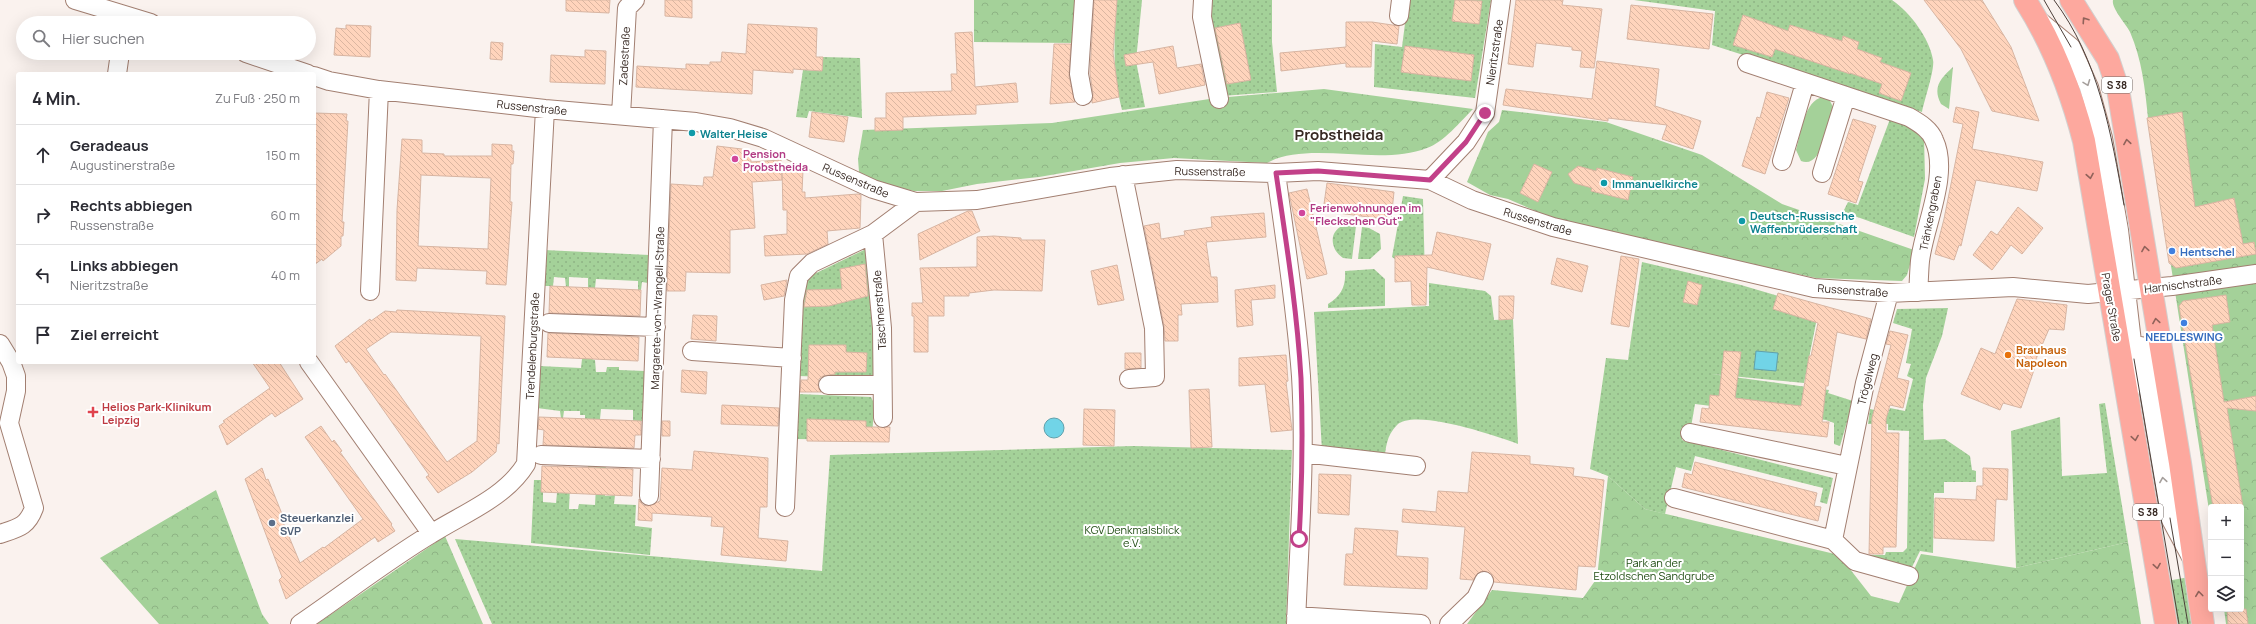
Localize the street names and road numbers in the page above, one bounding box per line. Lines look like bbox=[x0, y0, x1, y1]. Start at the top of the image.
street label: Nieritzstraße bbox=[1482, 18, 1506, 86]
street label: Zadestraße bbox=[615, 26, 633, 86]
road number: S 38 bbox=[2102, 77, 2132, 93]
street label: Russenstraße bbox=[496, 96, 569, 118]
street label: Russenstraße bbox=[820, 159, 892, 201]
street label: Russenstraße bbox=[1174, 163, 1246, 179]
street label: Tränkengraben bbox=[1915, 174, 1945, 252]
street label: Russenstraße bbox=[1502, 203, 1575, 239]
street label: Margarete-von-Wrangell-Straße bbox=[647, 226, 667, 390]
street label: Täschnerstraße bbox=[869, 269, 889, 350]
street label: Prager Straße bbox=[2099, 271, 2126, 343]
street label: Harnischstraße bbox=[2143, 272, 2223, 296]
street label: Russenstraße bbox=[1817, 280, 1889, 300]
street label: Trendelenburgstraße bbox=[522, 291, 542, 400]
street label: Trögelweg bbox=[1853, 351, 1881, 407]
road number: S 38 bbox=[2133, 504, 2163, 520]

